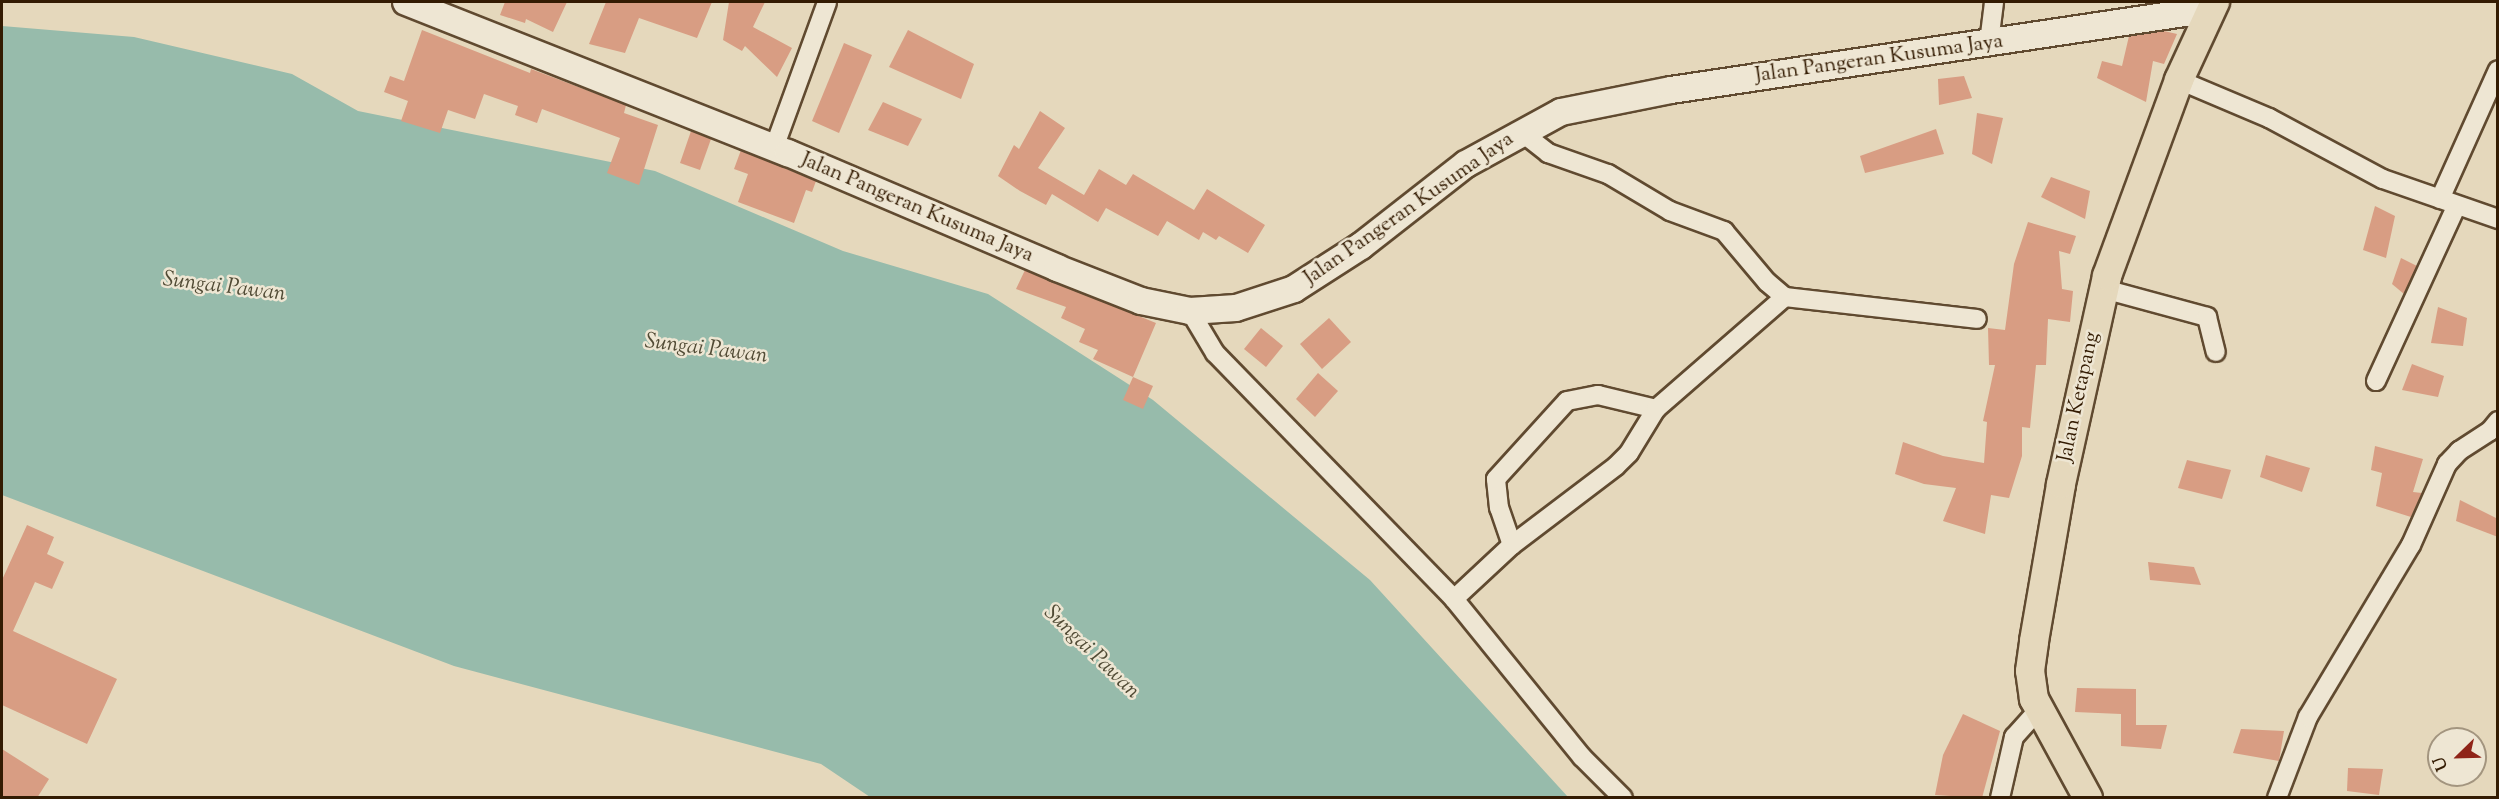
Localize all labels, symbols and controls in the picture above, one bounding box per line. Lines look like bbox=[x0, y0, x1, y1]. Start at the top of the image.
street label: Jalan Pangeran Kusuma Jaya bbox=[1753, 29, 2005, 89]
street label: Jalan Pangeran Kusuma Jaya bbox=[1299, 127, 1519, 291]
street label: Jalan Pangeran Kusuma Jaya bbox=[797, 148, 1037, 268]
water label: Sungai Pawan bbox=[161, 267, 287, 309]
water label: Sungai Pawan bbox=[643, 329, 769, 371]
street label: Jalan Ketapang bbox=[2053, 330, 2105, 464]
water label: Sungai Pawan bbox=[1037, 601, 1145, 705]
north arrow bbox=[2427, 727, 2487, 787]
text: U bbox=[2429, 753, 2455, 774]

